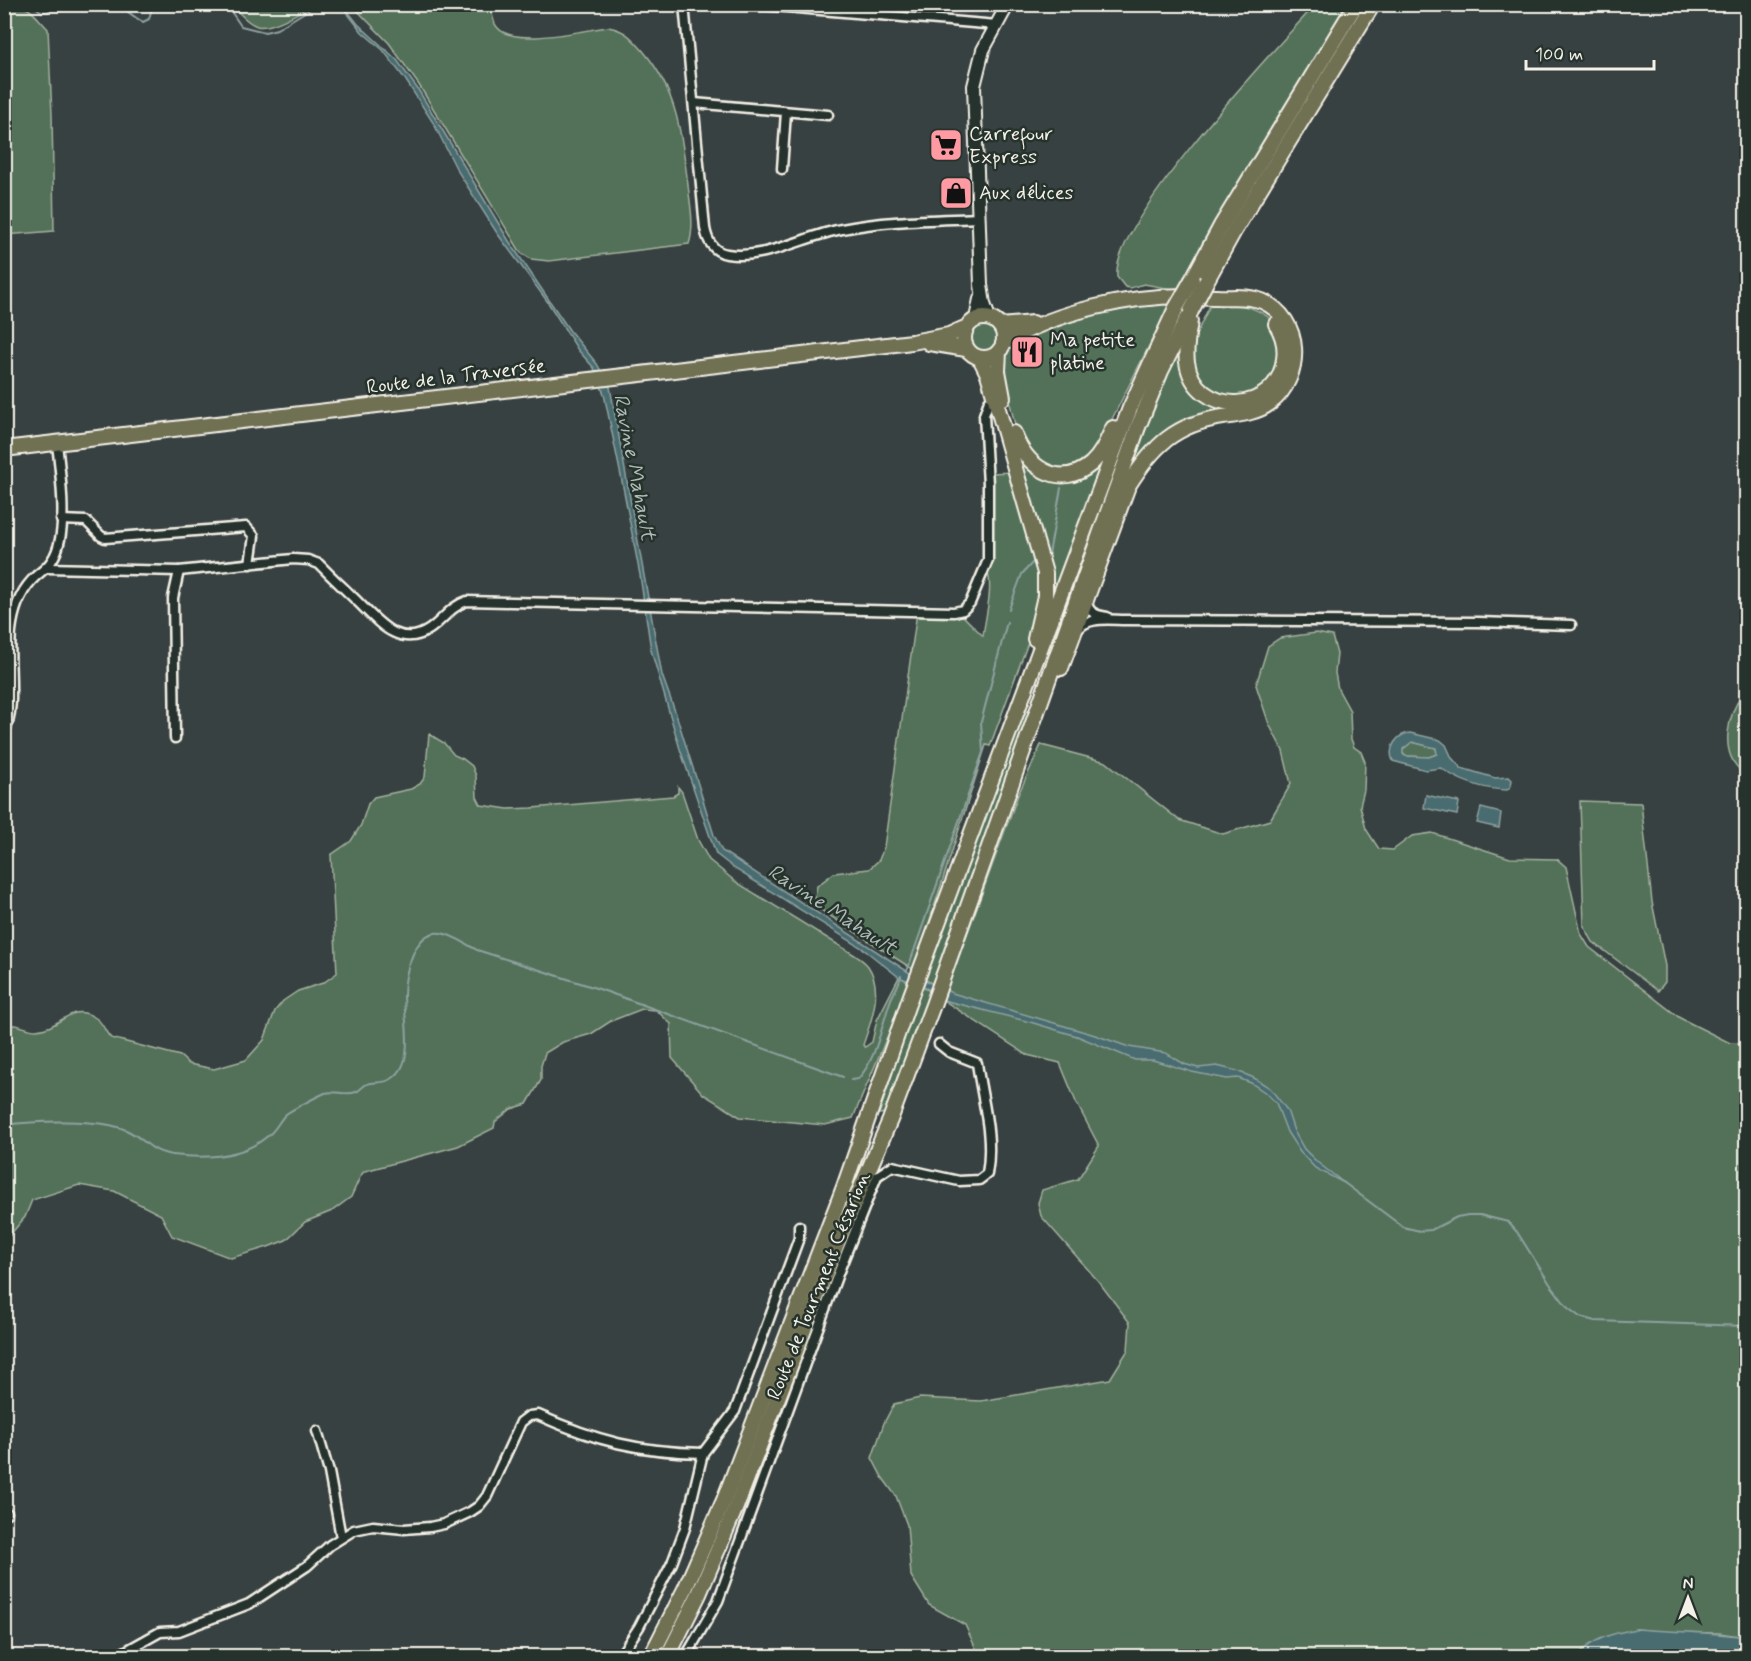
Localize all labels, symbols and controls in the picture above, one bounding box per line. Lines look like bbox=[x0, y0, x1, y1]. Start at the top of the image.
scale bar bbox=[1526, 33, 1654, 71]
text: 100 m bbox=[1535, 43, 1583, 67]
place label: Carrefour Express bbox=[969, 121, 1053, 171]
supermarket icon: Carrefour Express bbox=[928, 127, 964, 163]
shop icon: Aux délices bbox=[938, 175, 974, 211]
place label: Aux délices bbox=[979, 180, 1074, 207]
place label: Ma petite platine bbox=[1050, 327, 1135, 377]
restaurant icon: Ma petite platine bbox=[1009, 334, 1045, 370]
street label: Route de la Traversée bbox=[365, 353, 547, 401]
water label: Ravine Mahault bbox=[606, 391, 662, 544]
water label: Ravine Mahault bbox=[762, 858, 903, 963]
street label: Route de Tourment Césarion bbox=[761, 1168, 877, 1404]
north arrow bbox=[1658, 1568, 1718, 1628]
text: N bbox=[1683, 1574, 1693, 1595]

